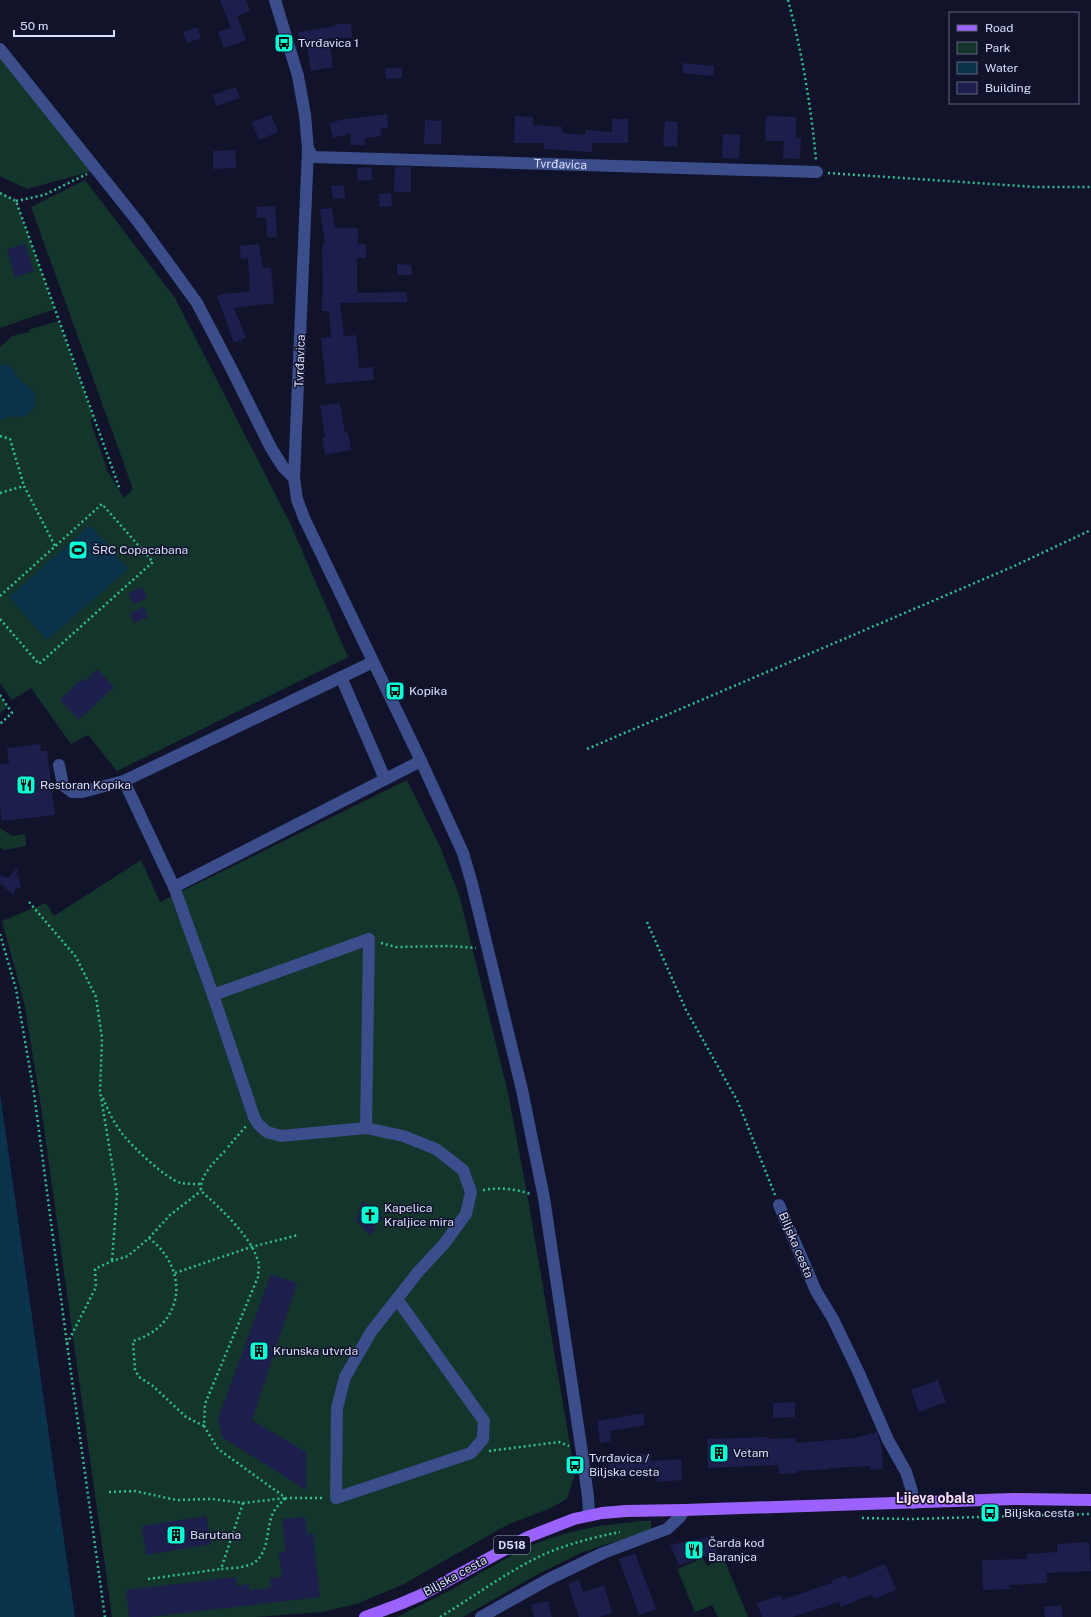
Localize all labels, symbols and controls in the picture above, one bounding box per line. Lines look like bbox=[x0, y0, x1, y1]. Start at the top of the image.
scale bar bbox=[14, 12, 114, 38]
legend bbox=[949, 12, 1079, 104]
text: 50 m bbox=[20, 19, 48, 33]
text: Road bbox=[985, 21, 1013, 35]
bus stop icon: Tvrđavica 1 bbox=[273, 32, 295, 54]
place label: Tvrđavica 1 bbox=[298, 36, 359, 50]
text: Park bbox=[985, 41, 1011, 55]
text: Water bbox=[985, 61, 1019, 75]
text: Building bbox=[985, 81, 1031, 95]
street label: Tvrđavica bbox=[534, 157, 587, 172]
street label: Tvrđavica bbox=[292, 334, 308, 388]
sports icon: ŠRC Copacabana bbox=[67, 539, 89, 561]
place label: ŠRC Copacabana bbox=[92, 543, 188, 557]
bus stop icon: Kopika bbox=[384, 680, 406, 702]
place label: Kopika bbox=[409, 684, 447, 698]
restaurant icon: Restoran Kopika bbox=[15, 774, 37, 796]
place label: Restoran Kopika bbox=[40, 778, 131, 792]
place label: Kapelica Kraljice mira bbox=[384, 1201, 454, 1229]
church icon: Kapelica Kraljice mira bbox=[359, 1204, 381, 1226]
street label: Biljska cesta bbox=[776, 1210, 816, 1280]
building icon: Krunska utvrda bbox=[248, 1340, 270, 1362]
place label: Krunska utvrda bbox=[273, 1344, 358, 1358]
building icon: Vetam bbox=[708, 1442, 730, 1464]
place label: Vetam bbox=[733, 1446, 769, 1460]
place label: Tvrđavica / Biljska cesta bbox=[589, 1451, 659, 1479]
bus stop icon: Tvrđavica / Biljska cesta bbox=[564, 1454, 586, 1476]
district label: Lijeva obala bbox=[896, 1490, 974, 1506]
bus stop icon: Biljska cesta bbox=[979, 1502, 1001, 1524]
place label: Biljska cesta bbox=[1004, 1506, 1074, 1520]
building icon: Barutana bbox=[165, 1524, 187, 1546]
place label: Barutana bbox=[190, 1528, 241, 1542]
road number: D518 bbox=[494, 1536, 530, 1554]
place label: Čarda kod Baranjca bbox=[708, 1536, 765, 1564]
restaurant icon: Čarda kod Baranjca bbox=[683, 1539, 705, 1561]
street label: Biljska cesta bbox=[421, 1553, 489, 1599]

